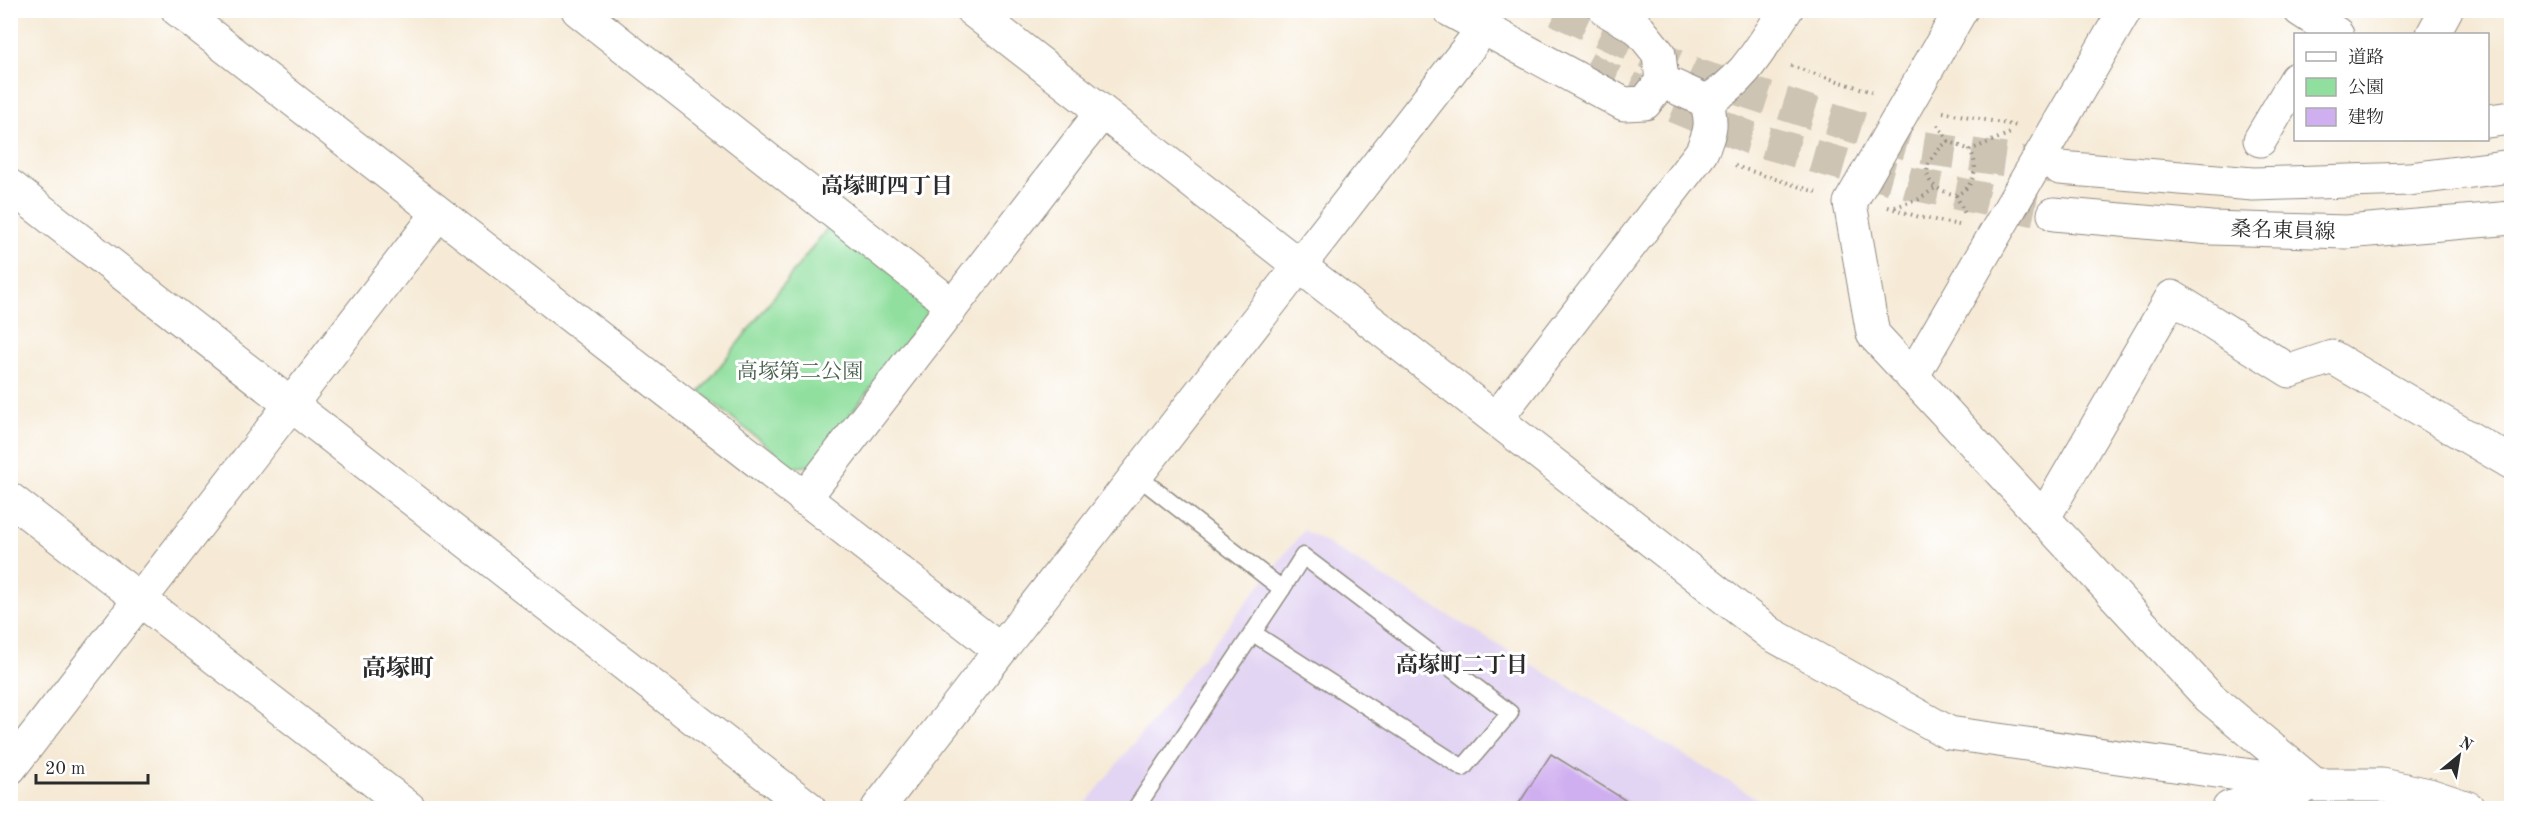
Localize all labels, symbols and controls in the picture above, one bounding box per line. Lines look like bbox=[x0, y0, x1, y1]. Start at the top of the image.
legend bbox=[2294, 33, 2489, 141]
text: 道路 bbox=[2348, 47, 2384, 67]
text: 公園 bbox=[2348, 78, 2384, 97]
text: 建物 bbox=[2348, 107, 2384, 127]
district label: 高塚町四丁目 bbox=[821, 174, 953, 198]
street label: 桑名東員線 bbox=[2230, 217, 2336, 244]
park label: 高塚第二公園 bbox=[737, 360, 863, 383]
district label: 高塚町二丁目 bbox=[1396, 653, 1528, 677]
district label: 高塚町 bbox=[362, 655, 434, 682]
north arrow bbox=[2429, 726, 2489, 786]
text: N bbox=[2456, 735, 2475, 755]
scale bar bbox=[36, 747, 148, 785]
text: 20 m bbox=[45, 760, 85, 778]

